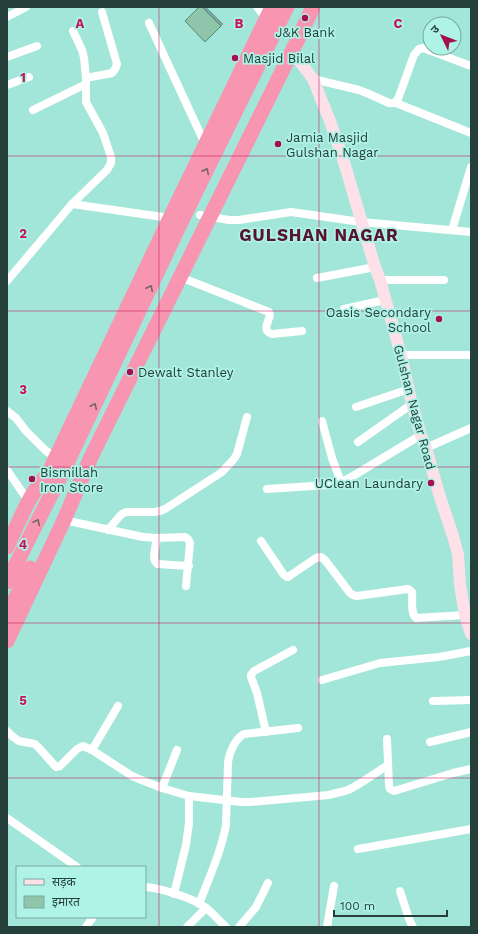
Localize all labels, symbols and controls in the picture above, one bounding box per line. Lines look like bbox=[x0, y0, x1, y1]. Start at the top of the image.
marker: J&K Bank bbox=[300, 13, 310, 23]
text: A bbox=[76, 16, 85, 31]
text: B bbox=[235, 16, 244, 31]
text: C bbox=[394, 16, 403, 31]
north arrow bbox=[422, 16, 462, 56]
text: उ bbox=[428, 22, 442, 36]
place label: J&K Bank bbox=[275, 25, 335, 40]
place label: Masjid Bilal bbox=[243, 51, 315, 66]
marker: Masjid Bilal bbox=[230, 53, 240, 63]
text: 1 bbox=[20, 70, 26, 85]
place label: Jamia Masjid Gulshan Nagar bbox=[286, 130, 379, 160]
marker: Jamia Masjid Gulshan Nagar bbox=[273, 139, 283, 149]
one-way arrow bbox=[201, 168, 209, 175]
district label: GULSHAN NAGAR bbox=[239, 225, 399, 245]
text: 2 bbox=[19, 226, 27, 241]
one-way arrow bbox=[145, 285, 153, 293]
place label: Oasis Secondary School bbox=[326, 305, 431, 335]
marker: Oasis Secondary School bbox=[434, 314, 444, 324]
street label: Gulshan Nagar Road bbox=[391, 343, 438, 471]
place label: Dewalt Stanley bbox=[138, 365, 234, 380]
marker: Dewalt Stanley bbox=[125, 367, 135, 377]
text: 3 bbox=[19, 382, 27, 397]
one-way arrow bbox=[89, 402, 97, 410]
place label: Bismillah Iron Store bbox=[40, 465, 103, 495]
marker: Bismillah Iron Store bbox=[27, 474, 37, 484]
place label: UClean Laundary bbox=[315, 476, 423, 491]
marker: UClean Laundary bbox=[426, 478, 436, 488]
one-way arrow bbox=[32, 519, 40, 527]
text: 4 bbox=[19, 537, 28, 552]
text: 5 bbox=[19, 693, 27, 708]
legend bbox=[16, 866, 146, 918]
text: सड़क bbox=[52, 875, 77, 889]
scale bar bbox=[334, 892, 447, 918]
text: इमारत bbox=[52, 895, 81, 909]
text: 100 m bbox=[340, 899, 375, 913]

